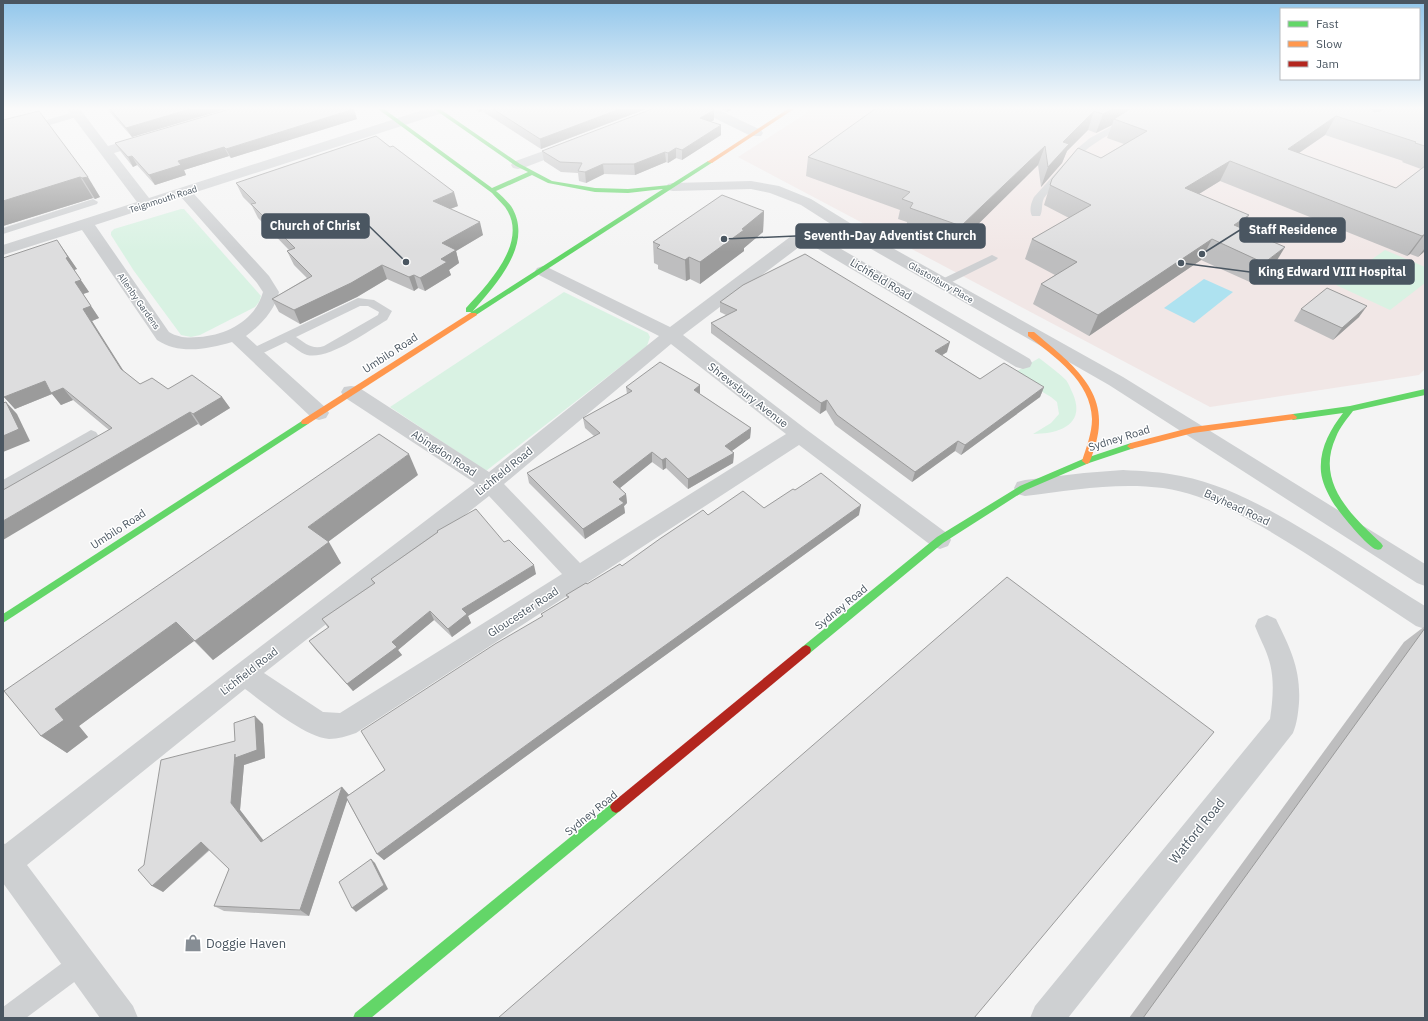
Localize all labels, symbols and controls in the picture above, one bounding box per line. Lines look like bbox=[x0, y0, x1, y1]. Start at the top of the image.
legend bbox=[1280, 8, 1420, 80]
text: Fast bbox=[1316, 16, 1339, 31]
text: Slow bbox=[1316, 36, 1342, 51]
text: Jam bbox=[1316, 56, 1339, 71]
street label: Teignmouth Road bbox=[128, 183, 198, 215]
callout: Church of Christ bbox=[262, 214, 369, 238]
text: Church of Christ bbox=[270, 218, 361, 233]
callout: Staff Residence bbox=[1240, 218, 1345, 242]
text: Staff Residence bbox=[1249, 222, 1338, 237]
callout: Seventh-Day Adventist Church bbox=[796, 224, 985, 248]
text: Seventh-Day Adventist Church bbox=[804, 228, 976, 243]
street label: Lichfield Road bbox=[848, 255, 914, 303]
street label: Glastonbury Place bbox=[906, 259, 976, 305]
callout: King Edward VIII Hospital bbox=[1250, 260, 1414, 284]
text: King Edward VIII Hospital bbox=[1258, 264, 1406, 279]
street label: Allenby Gardens bbox=[115, 271, 163, 331]
street label: Umbilo Road bbox=[360, 330, 420, 376]
street label: Shrewsbury Avenue bbox=[705, 359, 791, 431]
street label: Sydney Road bbox=[1086, 422, 1152, 454]
street label: Abingdon Road bbox=[409, 427, 479, 479]
street label: Lichfield Road bbox=[473, 444, 535, 498]
street label: Bayhead Road bbox=[1202, 486, 1272, 528]
street label: Umbilo Road bbox=[88, 506, 148, 552]
street label: Sydney Road bbox=[812, 581, 870, 633]
street label: Gloucester Road bbox=[485, 584, 561, 640]
street label: Lichfield Road bbox=[217, 644, 281, 698]
street label: Sydney Road bbox=[562, 787, 620, 839]
street label: Watford Road bbox=[1165, 795, 1229, 867]
shop icon: Doggie Haven bbox=[183, 933, 203, 953]
place label: Doggie Haven bbox=[206, 935, 286, 952]

